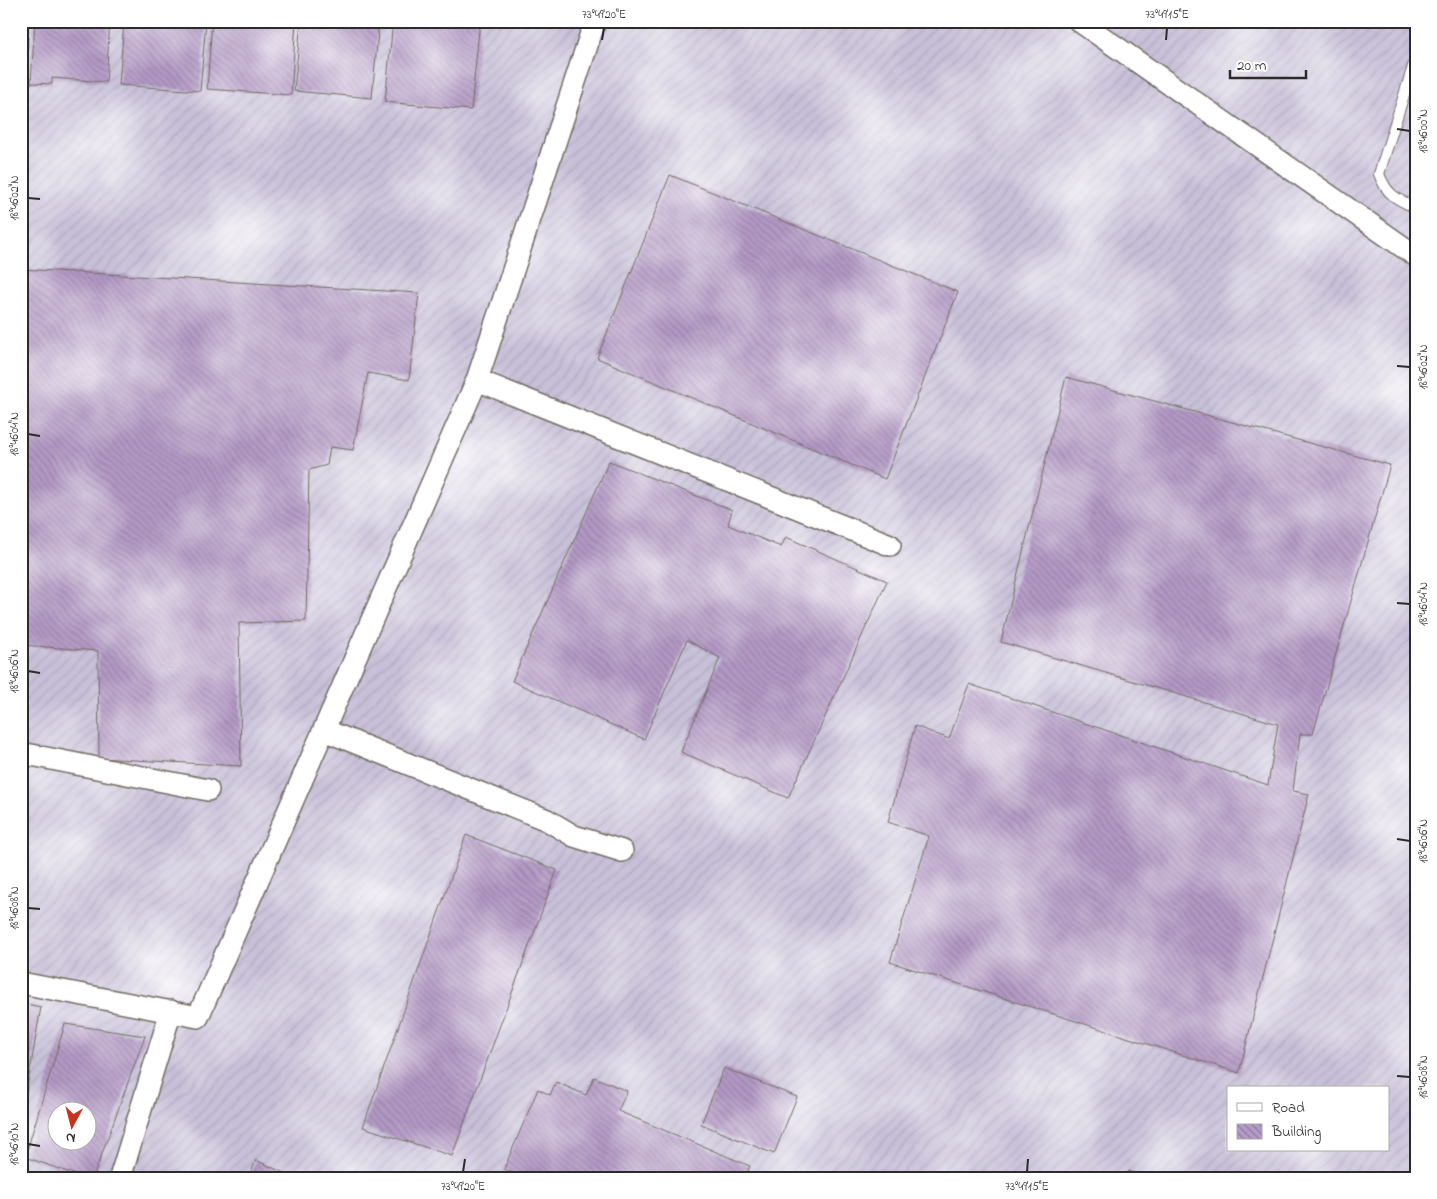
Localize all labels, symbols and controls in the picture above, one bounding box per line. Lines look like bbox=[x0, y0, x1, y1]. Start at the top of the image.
text: 73°49'20"E bbox=[582, 6, 626, 24]
text: 73°49'15"E bbox=[1145, 6, 1189, 24]
scale bar bbox=[1230, 48, 1306, 80]
text: 20 m bbox=[1237, 55, 1267, 77]
text: 18°46'00"N bbox=[1415, 109, 1433, 153]
text: 18°46'02"N bbox=[6, 175, 24, 221]
text: 18°46'02"N bbox=[1415, 344, 1433, 390]
text: 18°46'04"N bbox=[6, 412, 24, 456]
text: 18°46'04"N bbox=[1415, 582, 1433, 626]
text: 18°46'06"N bbox=[6, 649, 24, 693]
text: 18°46'06"N bbox=[1415, 819, 1433, 863]
text: 18°46'08"N bbox=[6, 886, 24, 930]
text: 18°46'08"N bbox=[1415, 1055, 1433, 1099]
legend bbox=[1227, 1086, 1390, 1152]
text: Road bbox=[1272, 1097, 1305, 1119]
north arrow bbox=[48, 1102, 98, 1152]
text: Building bbox=[1271, 1121, 1321, 1144]
text: 18°46'10"N bbox=[6, 1123, 24, 1165]
text: N bbox=[65, 1126, 77, 1148]
text: 73°49'20"E bbox=[441, 1178, 485, 1196]
text: 73°49'15"E bbox=[1005, 1178, 1049, 1196]

